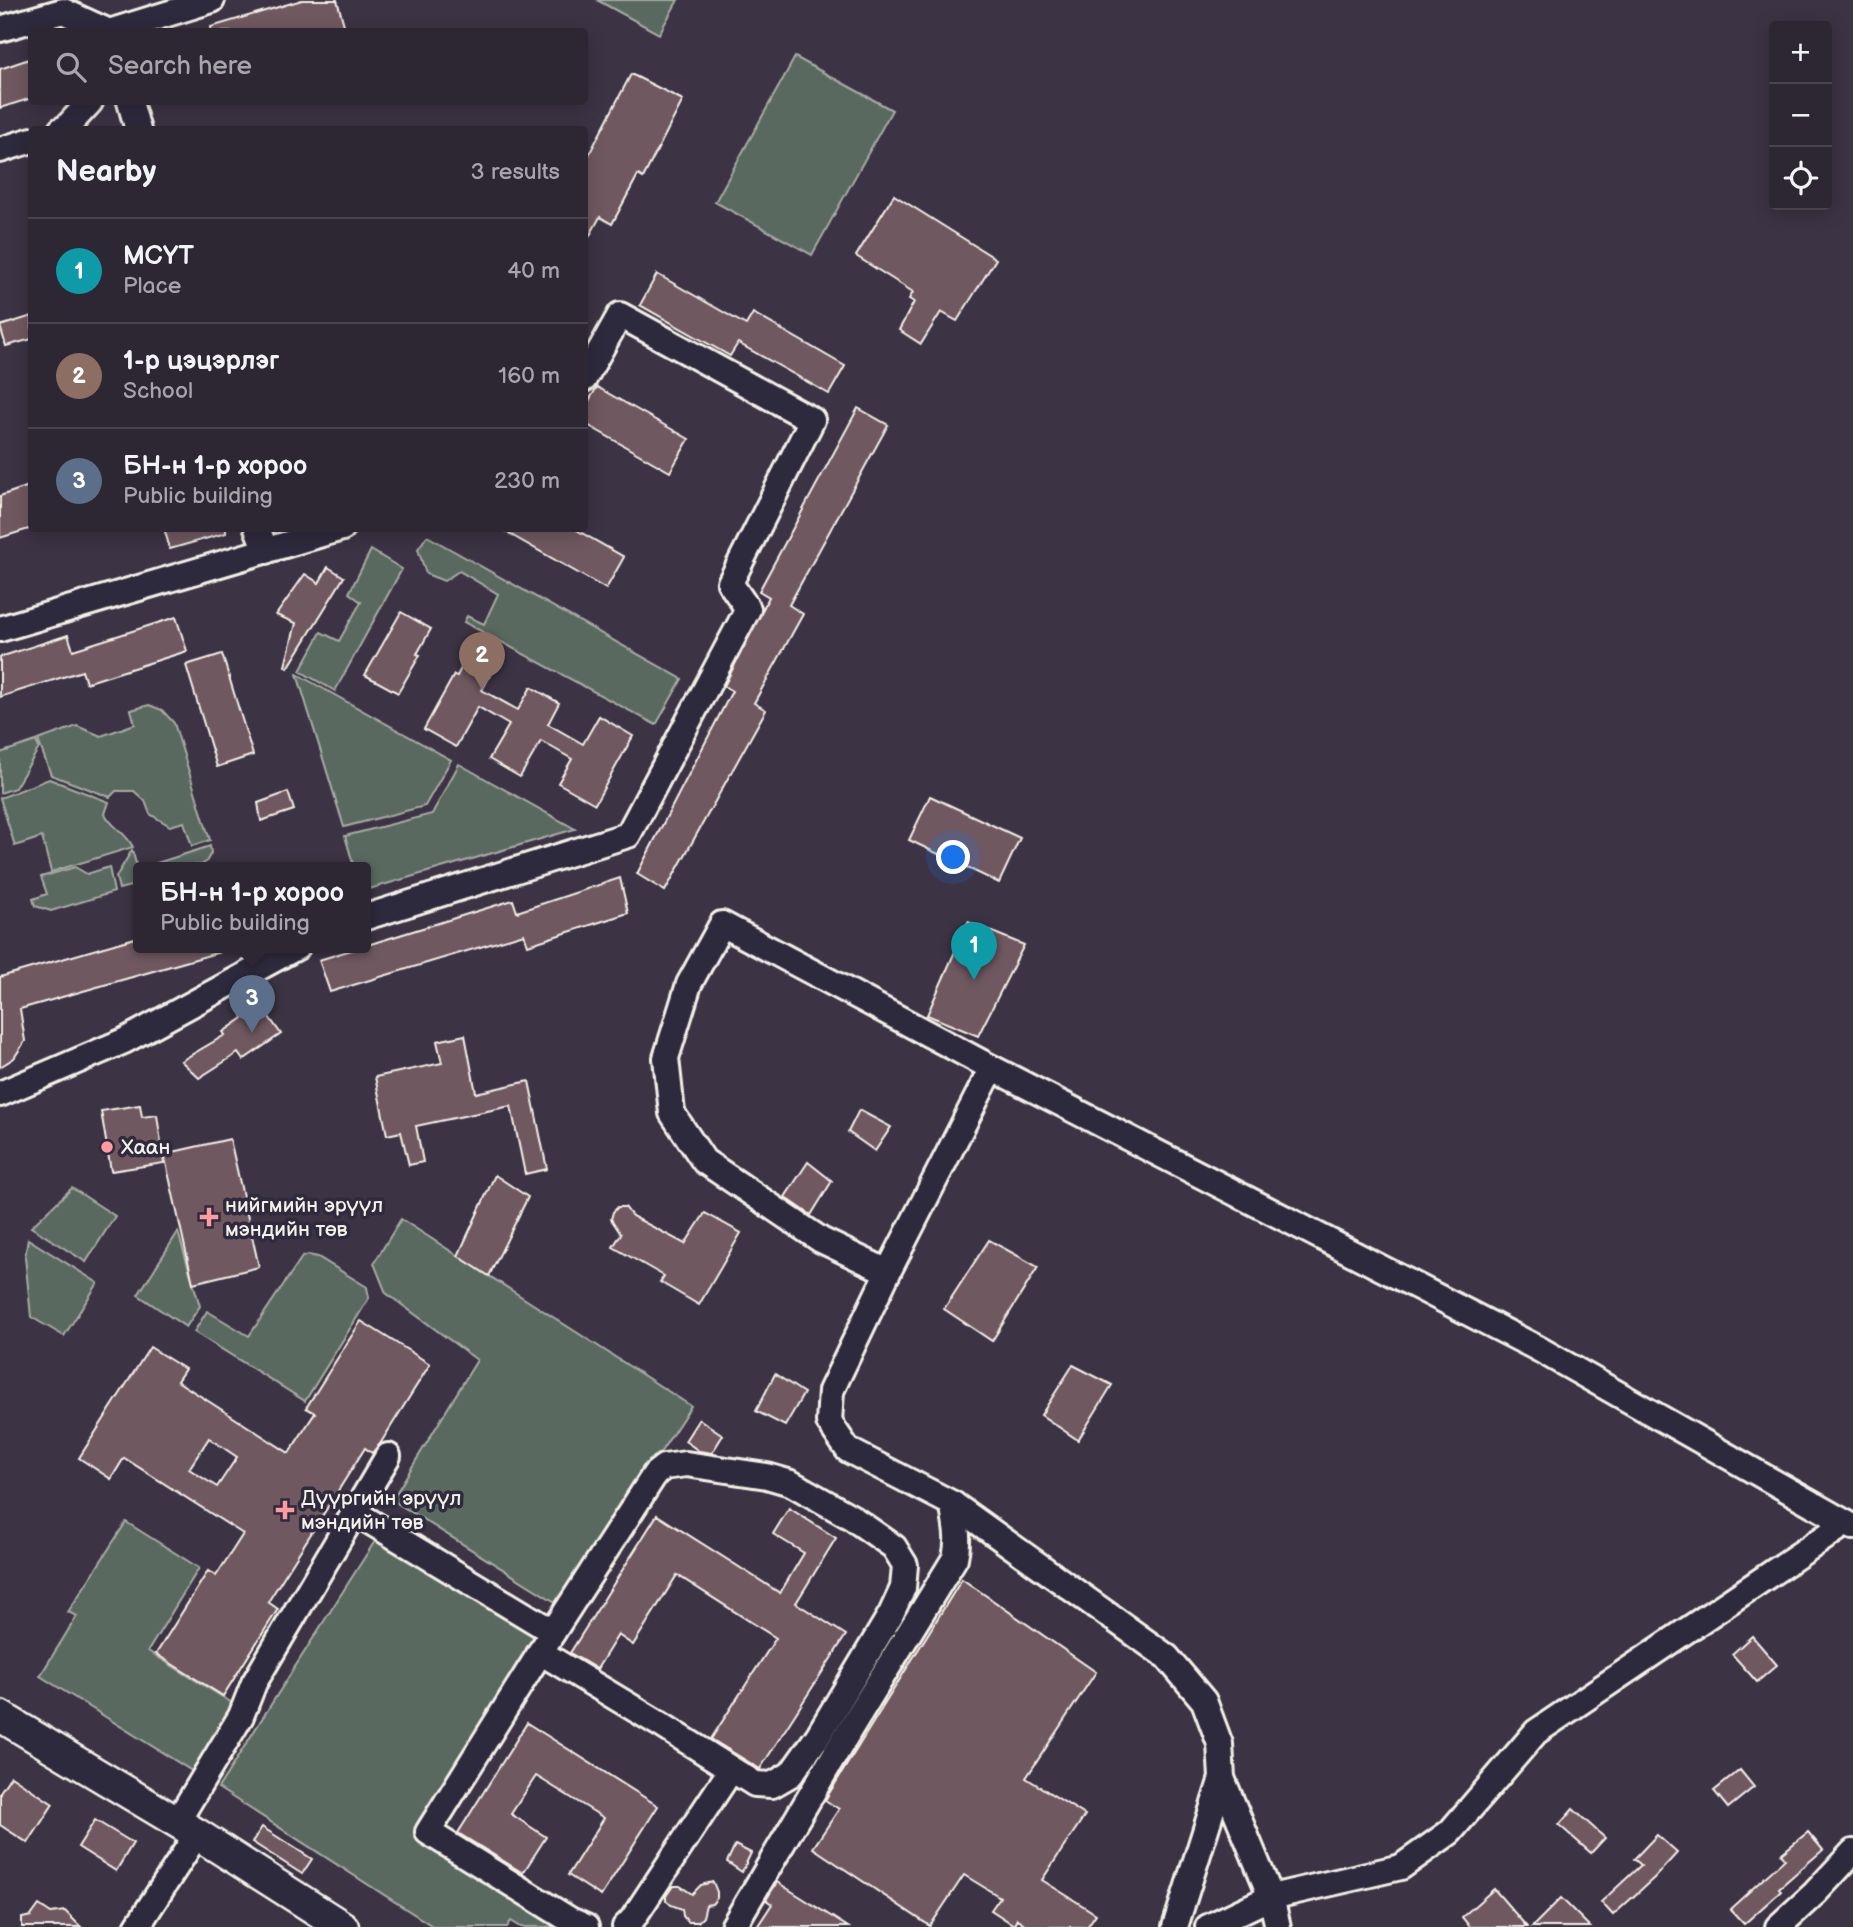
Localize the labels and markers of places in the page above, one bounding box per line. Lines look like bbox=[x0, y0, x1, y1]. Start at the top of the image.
pin: 2 bbox=[459, 632, 505, 690]
pin: 1 bbox=[951, 922, 997, 980]
pin: 3 bbox=[229, 975, 275, 1033]
place label: Хаан bbox=[121, 1135, 170, 1160]
marker: Хаан bbox=[99, 1139, 115, 1155]
place label: нийгмийн эрүүл мэндийн төв bbox=[225, 1193, 383, 1242]
marker: нийгмийн эрүүл мэндийн төв bbox=[199, 1207, 219, 1227]
place label: Дүүргийн эрүүл мэндийн төв bbox=[301, 1486, 461, 1535]
marker: Дүүргийн эрүүл мэндийн төв bbox=[275, 1500, 295, 1520]

